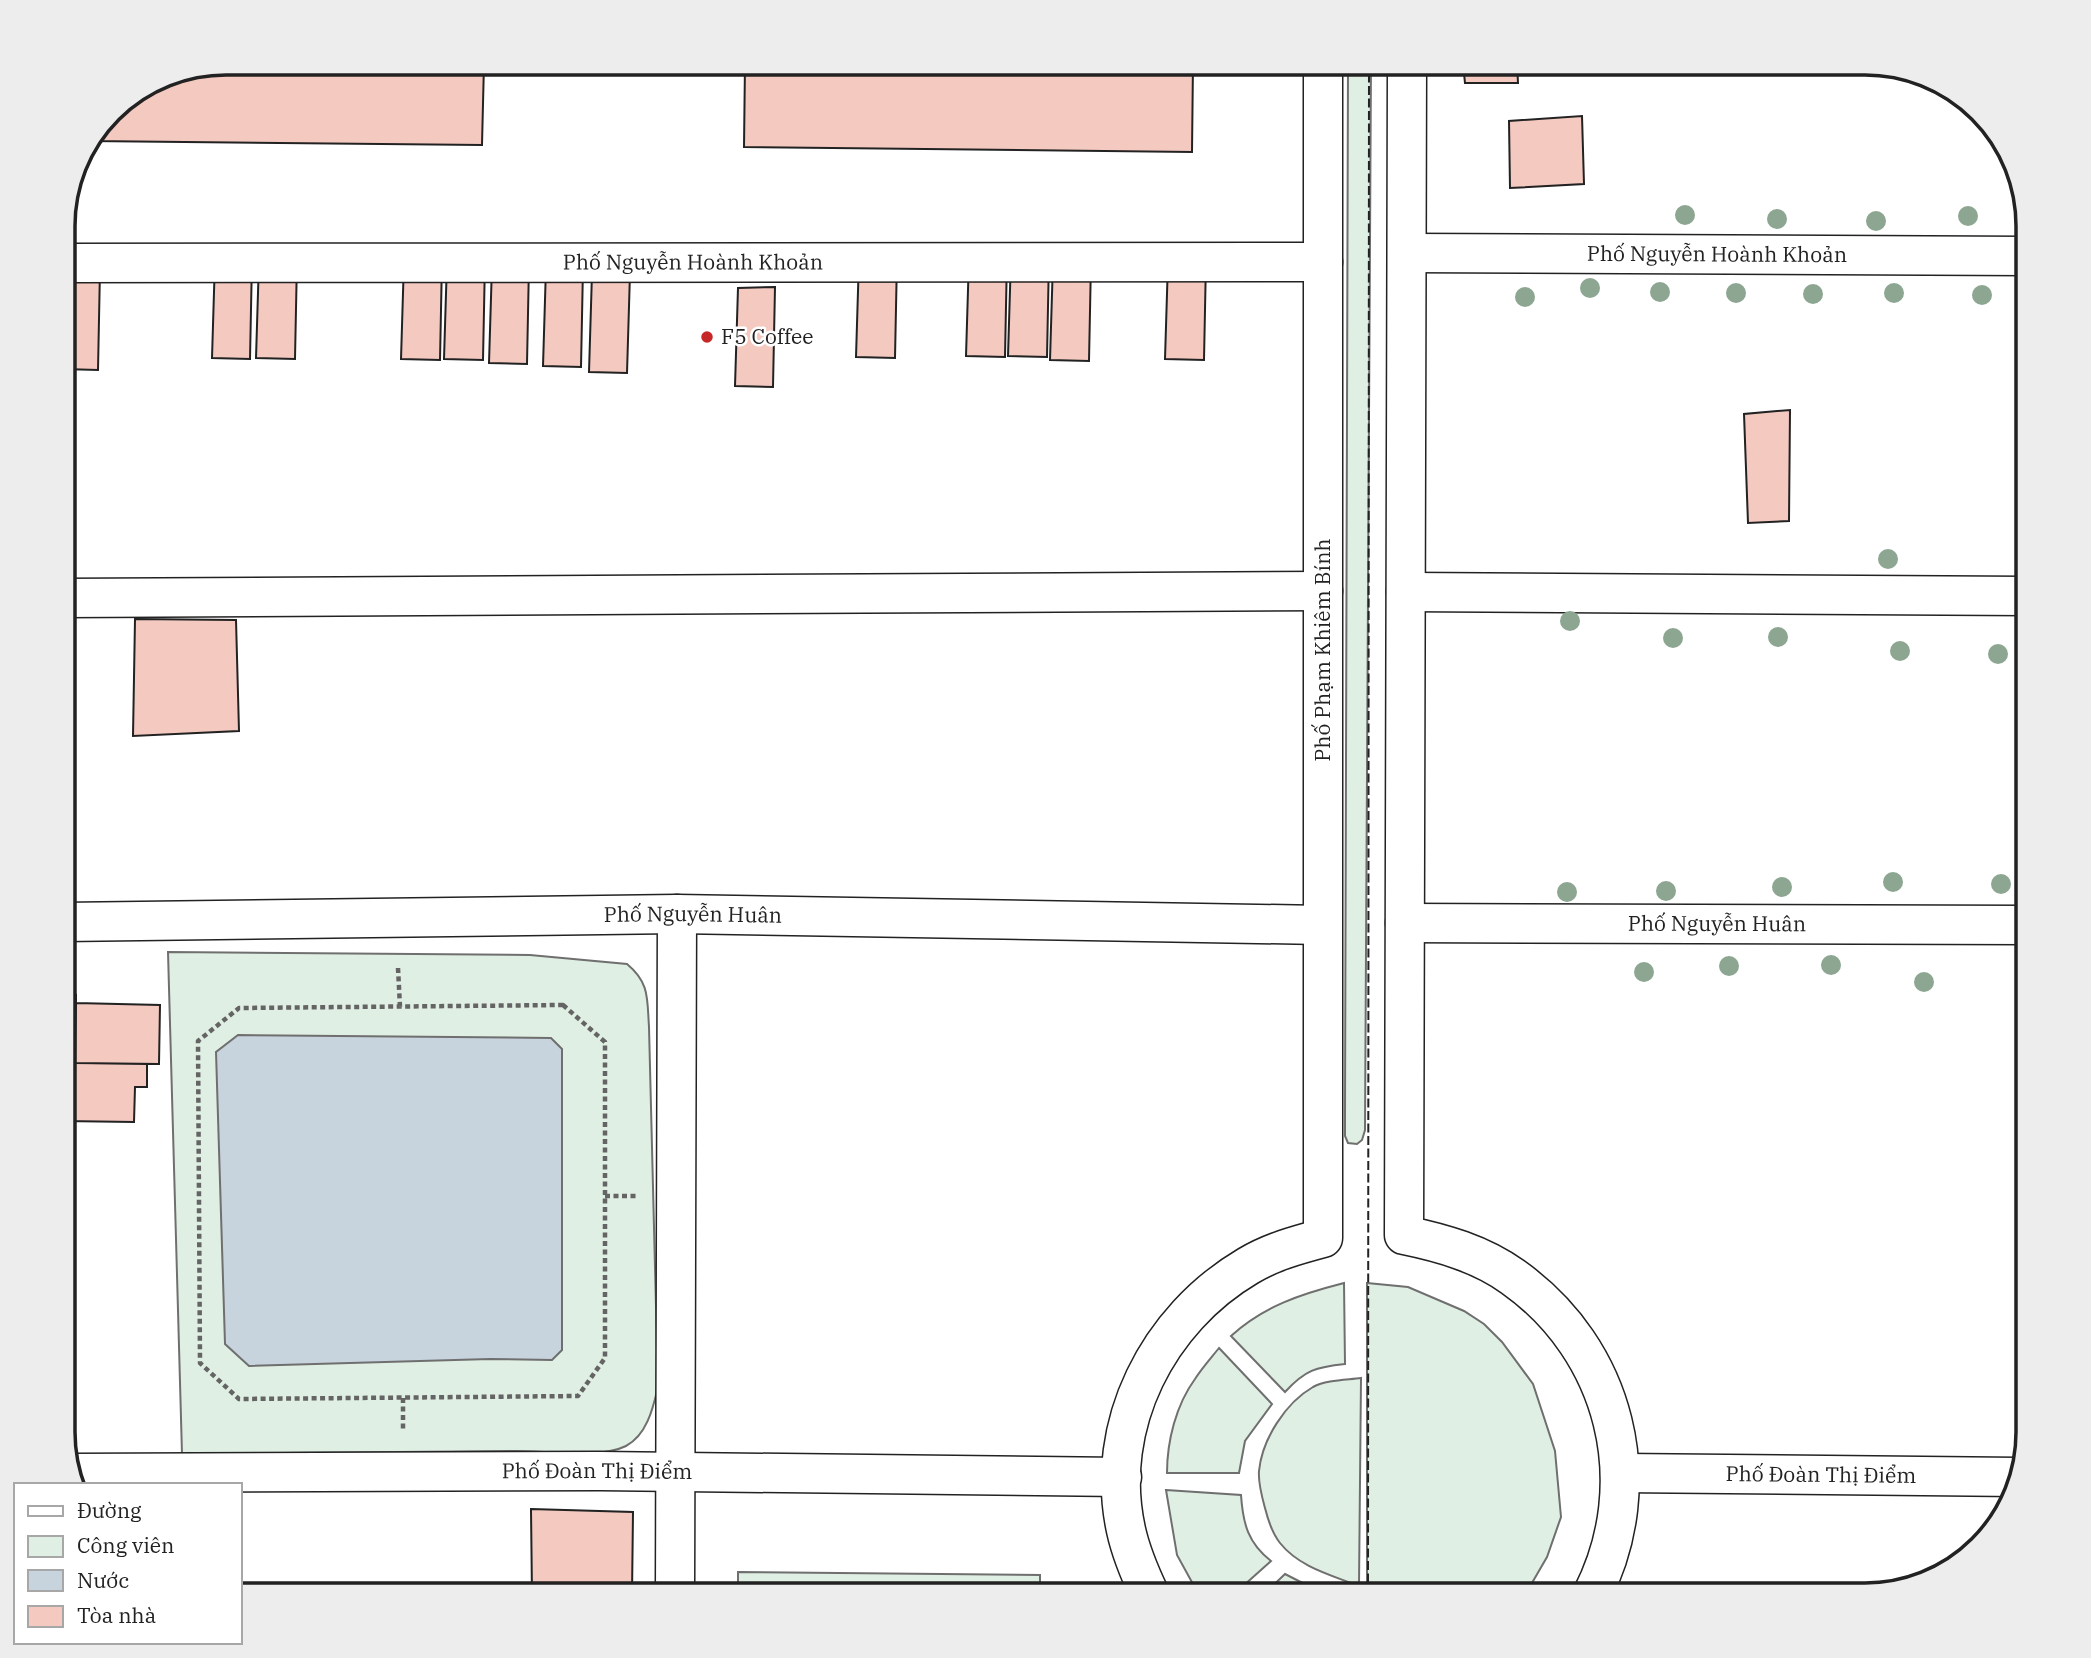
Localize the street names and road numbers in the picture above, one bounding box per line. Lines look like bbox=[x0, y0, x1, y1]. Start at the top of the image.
street label: Phố Nguyễn Hoành Khoản bbox=[1587, 239, 1847, 268]
street label: Phố Nguyễn Hoành Khoản bbox=[563, 247, 823, 276]
street label: Phố Phạm Khiêm Bính bbox=[1308, 538, 1336, 762]
street label: Phố Nguyễn Huân bbox=[604, 899, 782, 929]
street label: Phố Nguyễn Huân bbox=[1628, 909, 1806, 937]
street label: Phố Đoàn Thị Điểm bbox=[502, 1456, 692, 1485]
street label: Phố Đoàn Thị Điểm bbox=[1726, 1459, 1916, 1489]

